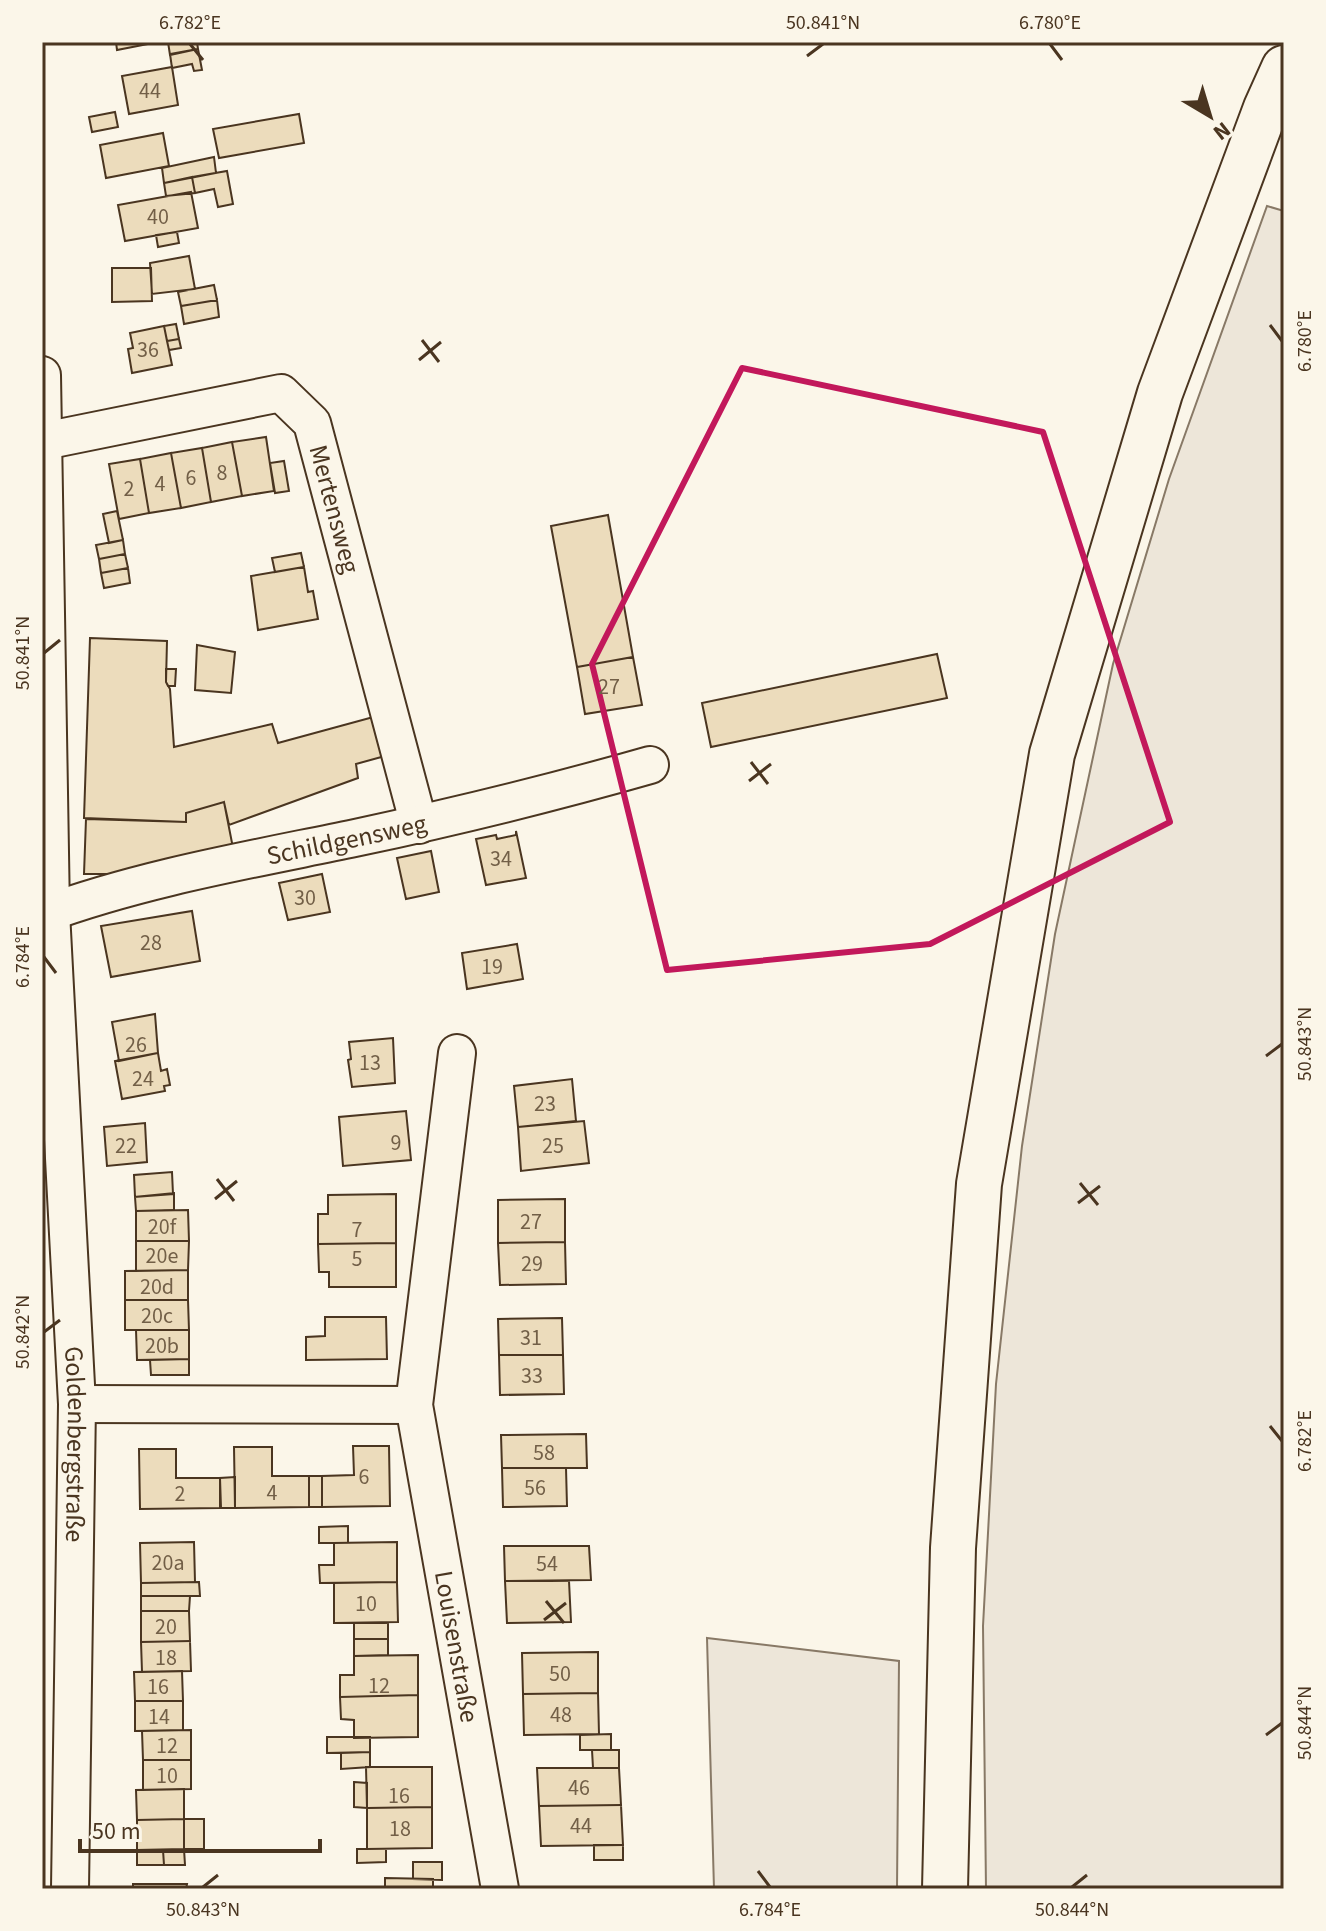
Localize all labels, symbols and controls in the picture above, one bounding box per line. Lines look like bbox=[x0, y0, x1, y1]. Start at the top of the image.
text: 6.782°E bbox=[159, 9, 221, 37]
text: 50.841°N bbox=[786, 9, 860, 37]
text: 6.780°E bbox=[1019, 9, 1081, 37]
house number: 44 bbox=[139, 75, 161, 107]
north arrow bbox=[1170, 76, 1250, 156]
text: N bbox=[1206, 114, 1237, 148]
house number: 40 bbox=[147, 201, 169, 233]
text: 6.780°E bbox=[1291, 310, 1319, 372]
house number: 36 bbox=[137, 334, 159, 366]
street label: Mertensweg bbox=[300, 441, 369, 578]
house number: 8 bbox=[217, 457, 228, 489]
house number: 6 bbox=[186, 462, 197, 494]
house number: 4 bbox=[155, 468, 166, 500]
house number: 2 bbox=[124, 473, 134, 505]
text: 50.841°N bbox=[9, 616, 37, 690]
house number: 27 bbox=[598, 671, 620, 703]
street label: Schildgensweg bbox=[263, 805, 430, 874]
house number: 34 bbox=[490, 843, 512, 875]
house number: 30 bbox=[294, 882, 316, 914]
text: 6.784°E bbox=[9, 926, 37, 988]
house number: 28 bbox=[140, 927, 162, 959]
house number: 19 bbox=[481, 951, 503, 983]
text: 50.843°N bbox=[1291, 1007, 1319, 1081]
house number: 26 bbox=[125, 1029, 147, 1061]
house number: 13 bbox=[359, 1047, 381, 1079]
house number: 24 bbox=[132, 1063, 154, 1095]
house number: 23 bbox=[534, 1088, 556, 1120]
house number: 9 bbox=[391, 1127, 401, 1159]
house number: 22 bbox=[115, 1130, 137, 1162]
house number: 25 bbox=[542, 1130, 564, 1162]
house number: 27 bbox=[520, 1206, 542, 1238]
house number: 20f bbox=[148, 1211, 178, 1243]
house number: 7 bbox=[352, 1214, 363, 1246]
house number: 20e bbox=[146, 1240, 178, 1272]
house number: 5 bbox=[352, 1243, 362, 1275]
house number: 29 bbox=[521, 1248, 543, 1280]
house number: 20d bbox=[140, 1271, 174, 1303]
text: 50.842°N bbox=[9, 1295, 37, 1369]
house number: 20c bbox=[141, 1300, 173, 1332]
house number: 31 bbox=[520, 1322, 542, 1354]
house number: 20b bbox=[145, 1330, 179, 1362]
street label: Goldenbergstraße bbox=[55, 1345, 95, 1543]
house number: 33 bbox=[521, 1360, 543, 1392]
text: 6.782°E bbox=[1291, 1410, 1319, 1472]
house number: 58 bbox=[533, 1437, 555, 1469]
house number: 6 bbox=[359, 1461, 370, 1493]
house number: 56 bbox=[524, 1472, 546, 1504]
house number: 4 bbox=[267, 1477, 278, 1509]
house number: 2 bbox=[175, 1478, 185, 1510]
house number: 20a bbox=[152, 1547, 184, 1579]
house number: 54 bbox=[536, 1548, 558, 1580]
street label: Louisenstraße bbox=[425, 1568, 488, 1726]
house number: 10 bbox=[355, 1588, 377, 1620]
house number: 20 bbox=[155, 1611, 177, 1643]
house number: 18 bbox=[155, 1642, 177, 1674]
house number: 50 bbox=[549, 1658, 571, 1690]
house number: 12 bbox=[368, 1670, 390, 1702]
house number: 16 bbox=[147, 1671, 169, 1703]
text: 50.844°N bbox=[1291, 1686, 1319, 1760]
house number: 48 bbox=[550, 1699, 572, 1731]
house number: 14 bbox=[148, 1701, 170, 1733]
house number: 12 bbox=[156, 1730, 178, 1762]
house number: 10 bbox=[156, 1760, 178, 1792]
house number: 46 bbox=[568, 1772, 590, 1804]
house number: 16 bbox=[388, 1780, 410, 1812]
scale bar bbox=[80, 1803, 320, 1853]
house number: 44 bbox=[570, 1810, 592, 1842]
house number: 18 bbox=[389, 1813, 411, 1845]
text: 50 m bbox=[92, 1814, 141, 1849]
text: 50.843°N bbox=[166, 1896, 240, 1924]
text: 6.784°E bbox=[739, 1896, 801, 1924]
text: 50.844°N bbox=[1035, 1896, 1109, 1924]

